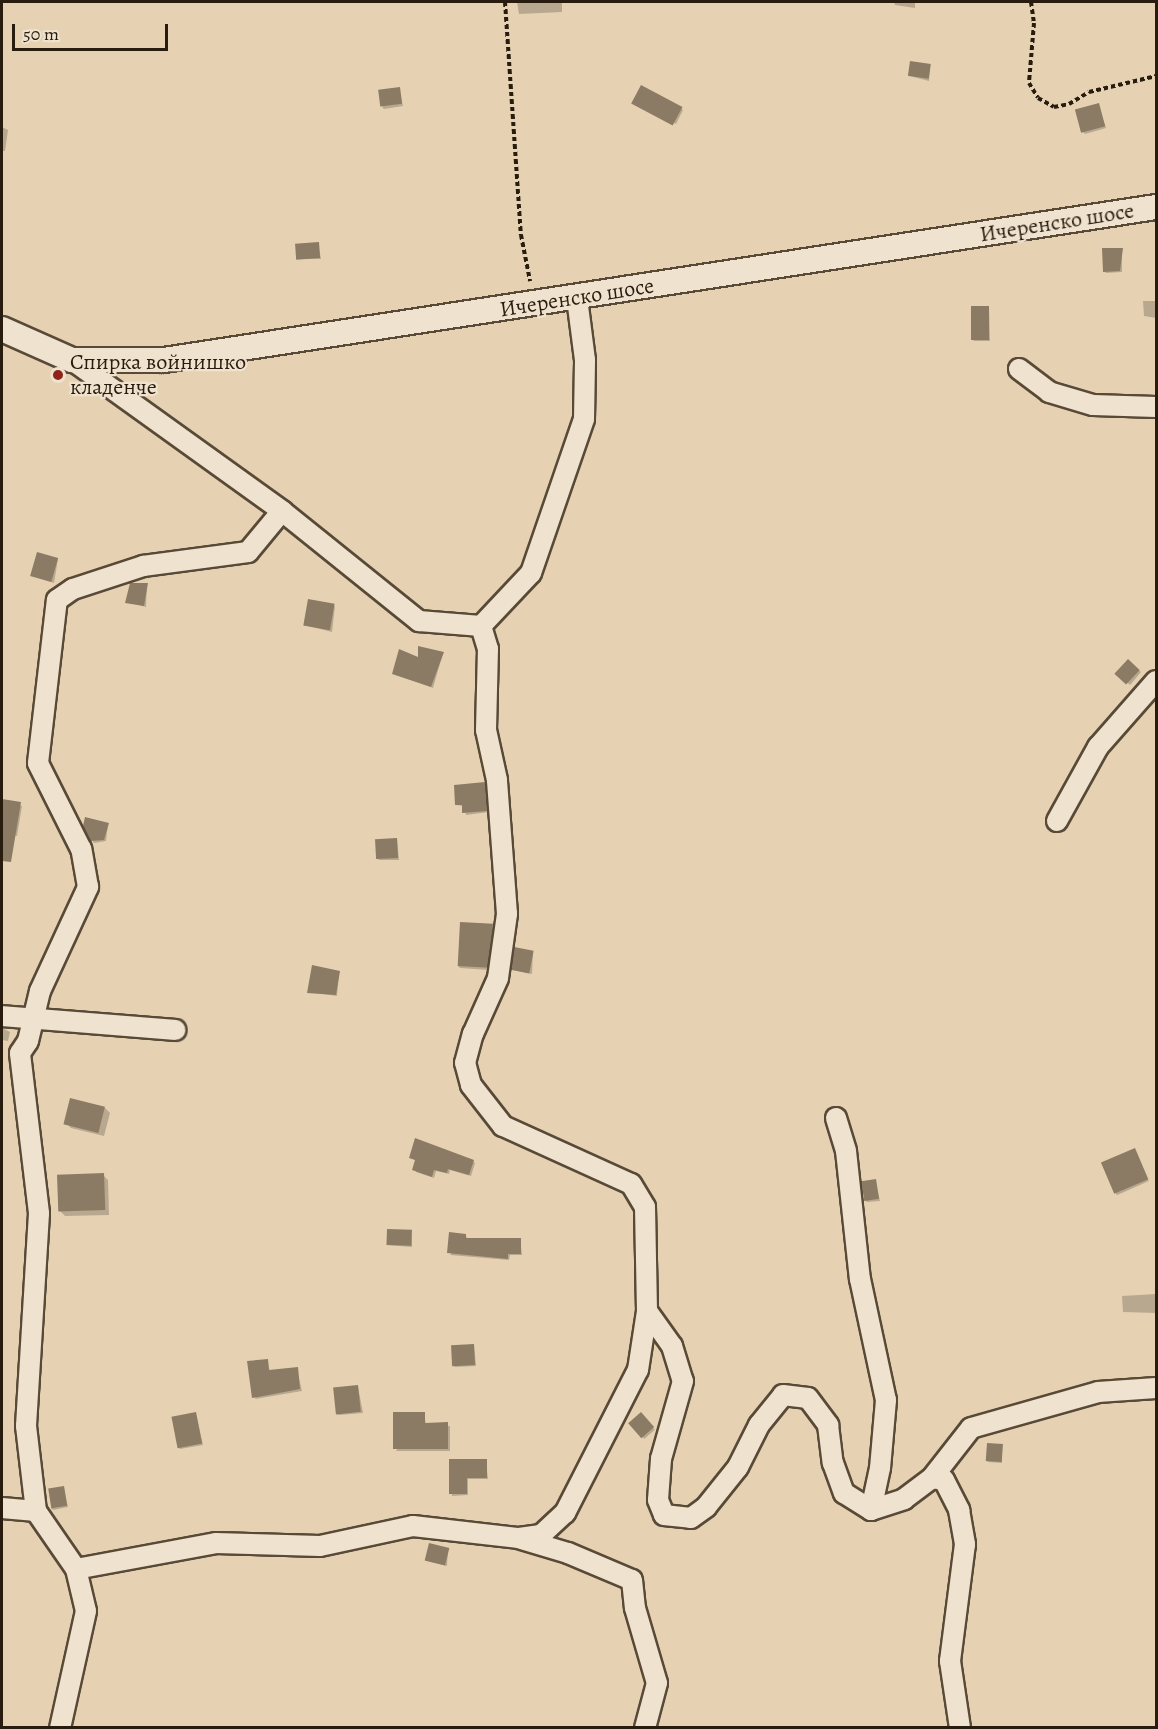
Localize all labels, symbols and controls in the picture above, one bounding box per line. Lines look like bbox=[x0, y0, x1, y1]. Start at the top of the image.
scale bar bbox=[15, 12, 171, 50]
text: 50 m bbox=[23, 22, 59, 46]
street label: Ичеренско шосе bbox=[978, 198, 1136, 248]
street label: Ичеренско шосе bbox=[498, 273, 656, 323]
place label: Спирка войнишко кладенче bbox=[70, 349, 246, 400]
marker: Спирка войнишко кладенче bbox=[51, 368, 65, 382]

